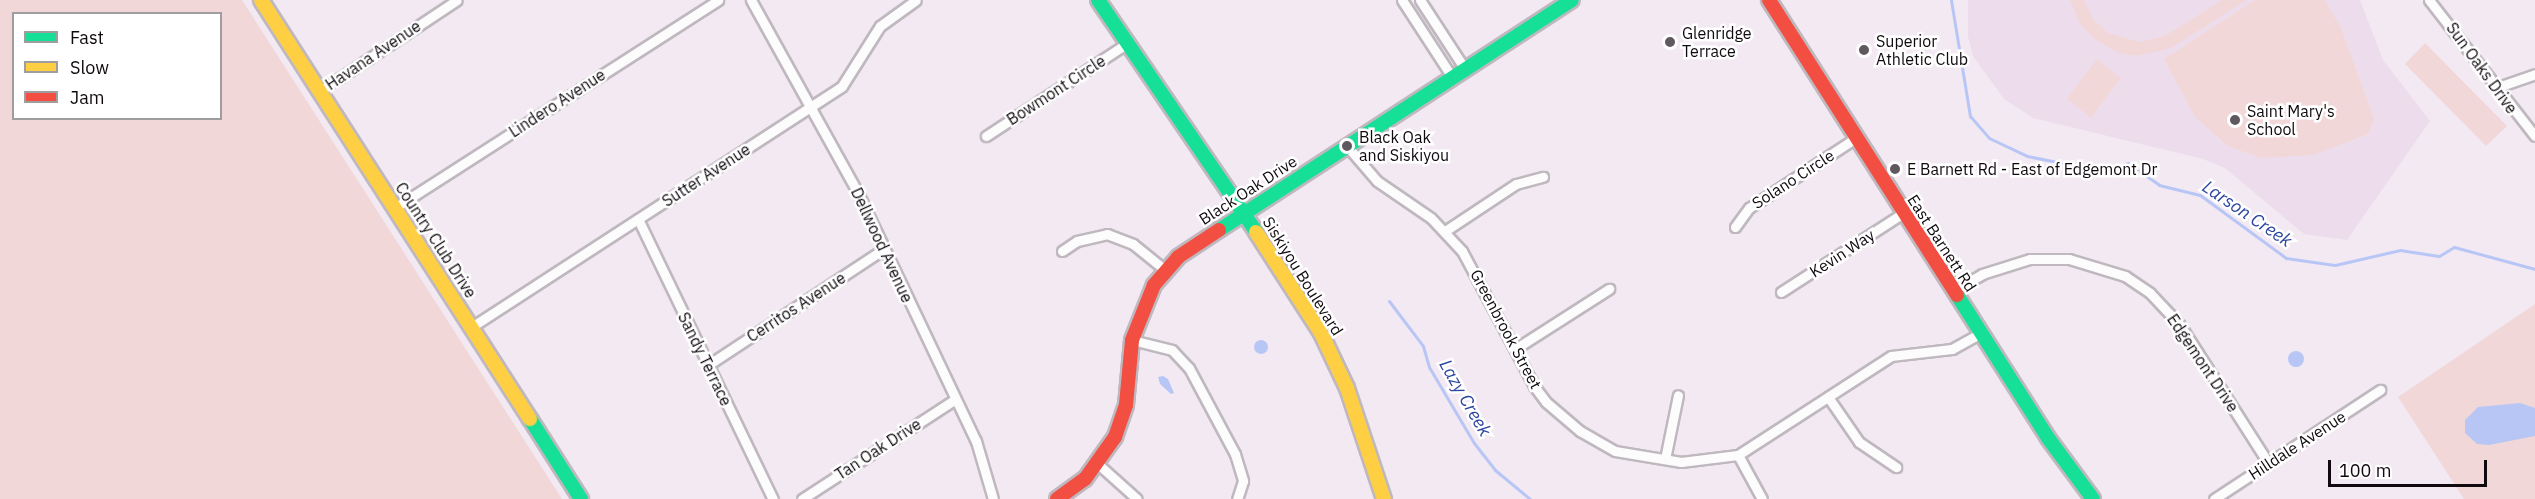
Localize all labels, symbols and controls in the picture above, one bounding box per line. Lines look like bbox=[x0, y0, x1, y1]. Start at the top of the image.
legend bbox=[12, 12, 222, 120]
street label: Havana Avenue bbox=[322, 16, 424, 94]
street label: Sun Oaks Drive bbox=[2442, 19, 2522, 117]
place label: Glenridge Terrace bbox=[1682, 23, 1752, 61]
text: Fast bbox=[70, 26, 104, 49]
place label: Superior Athletic Club bbox=[1876, 31, 1968, 69]
marker: Glenridge Terrace bbox=[1663, 35, 1677, 49]
marker: Superior Athletic Club bbox=[1857, 43, 1871, 57]
street label: Bowmont Circle bbox=[1003, 51, 1109, 129]
text: Slow bbox=[70, 56, 109, 79]
street label: Lindero Avenue bbox=[505, 65, 609, 141]
text: Jam bbox=[70, 86, 105, 109]
place label: Saint Mary's School bbox=[2247, 101, 2335, 139]
marker: Saint Mary's School bbox=[2228, 113, 2242, 127]
place label: Black Oak and Siskiyou bbox=[1359, 127, 1449, 165]
street label: Sutter Avenue bbox=[658, 139, 754, 211]
marker: Black Oak and Siskiyou bbox=[1340, 139, 1354, 153]
street label: Solano Circle bbox=[1748, 145, 1838, 213]
street label: Black Oak Drive bbox=[1195, 151, 1301, 229]
place label: E Barnett Rd - East of Edgemont Dr bbox=[1907, 159, 2157, 179]
marker: E Barnett Rd - East of Edgemont Dr bbox=[1888, 162, 1902, 176]
water label: Larson Creek bbox=[2198, 176, 2296, 252]
street label: Country Club Drive bbox=[391, 179, 481, 301]
street label: Dellwood Avenue bbox=[847, 184, 917, 306]
street label: East Barnett Rd bbox=[1903, 191, 1981, 295]
street label: Siskiyou Boulevard bbox=[1259, 213, 1347, 339]
street label: Kevin Way bbox=[1806, 225, 1878, 281]
street label: Greenbrook Street bbox=[1466, 266, 1546, 392]
street label: Cerritos Avenue bbox=[743, 268, 849, 346]
street label: Sandy Terrace bbox=[674, 309, 736, 409]
street label: Edgemont Drive bbox=[2163, 310, 2243, 416]
water label: Lazy Creek bbox=[1434, 356, 1496, 440]
street label: Hilldale Avenue bbox=[2245, 406, 2349, 484]
street label: Tan Oak Drive bbox=[831, 414, 925, 484]
scale bar bbox=[2331, 448, 2490, 486]
text: 100 m bbox=[2339, 459, 2391, 482]

